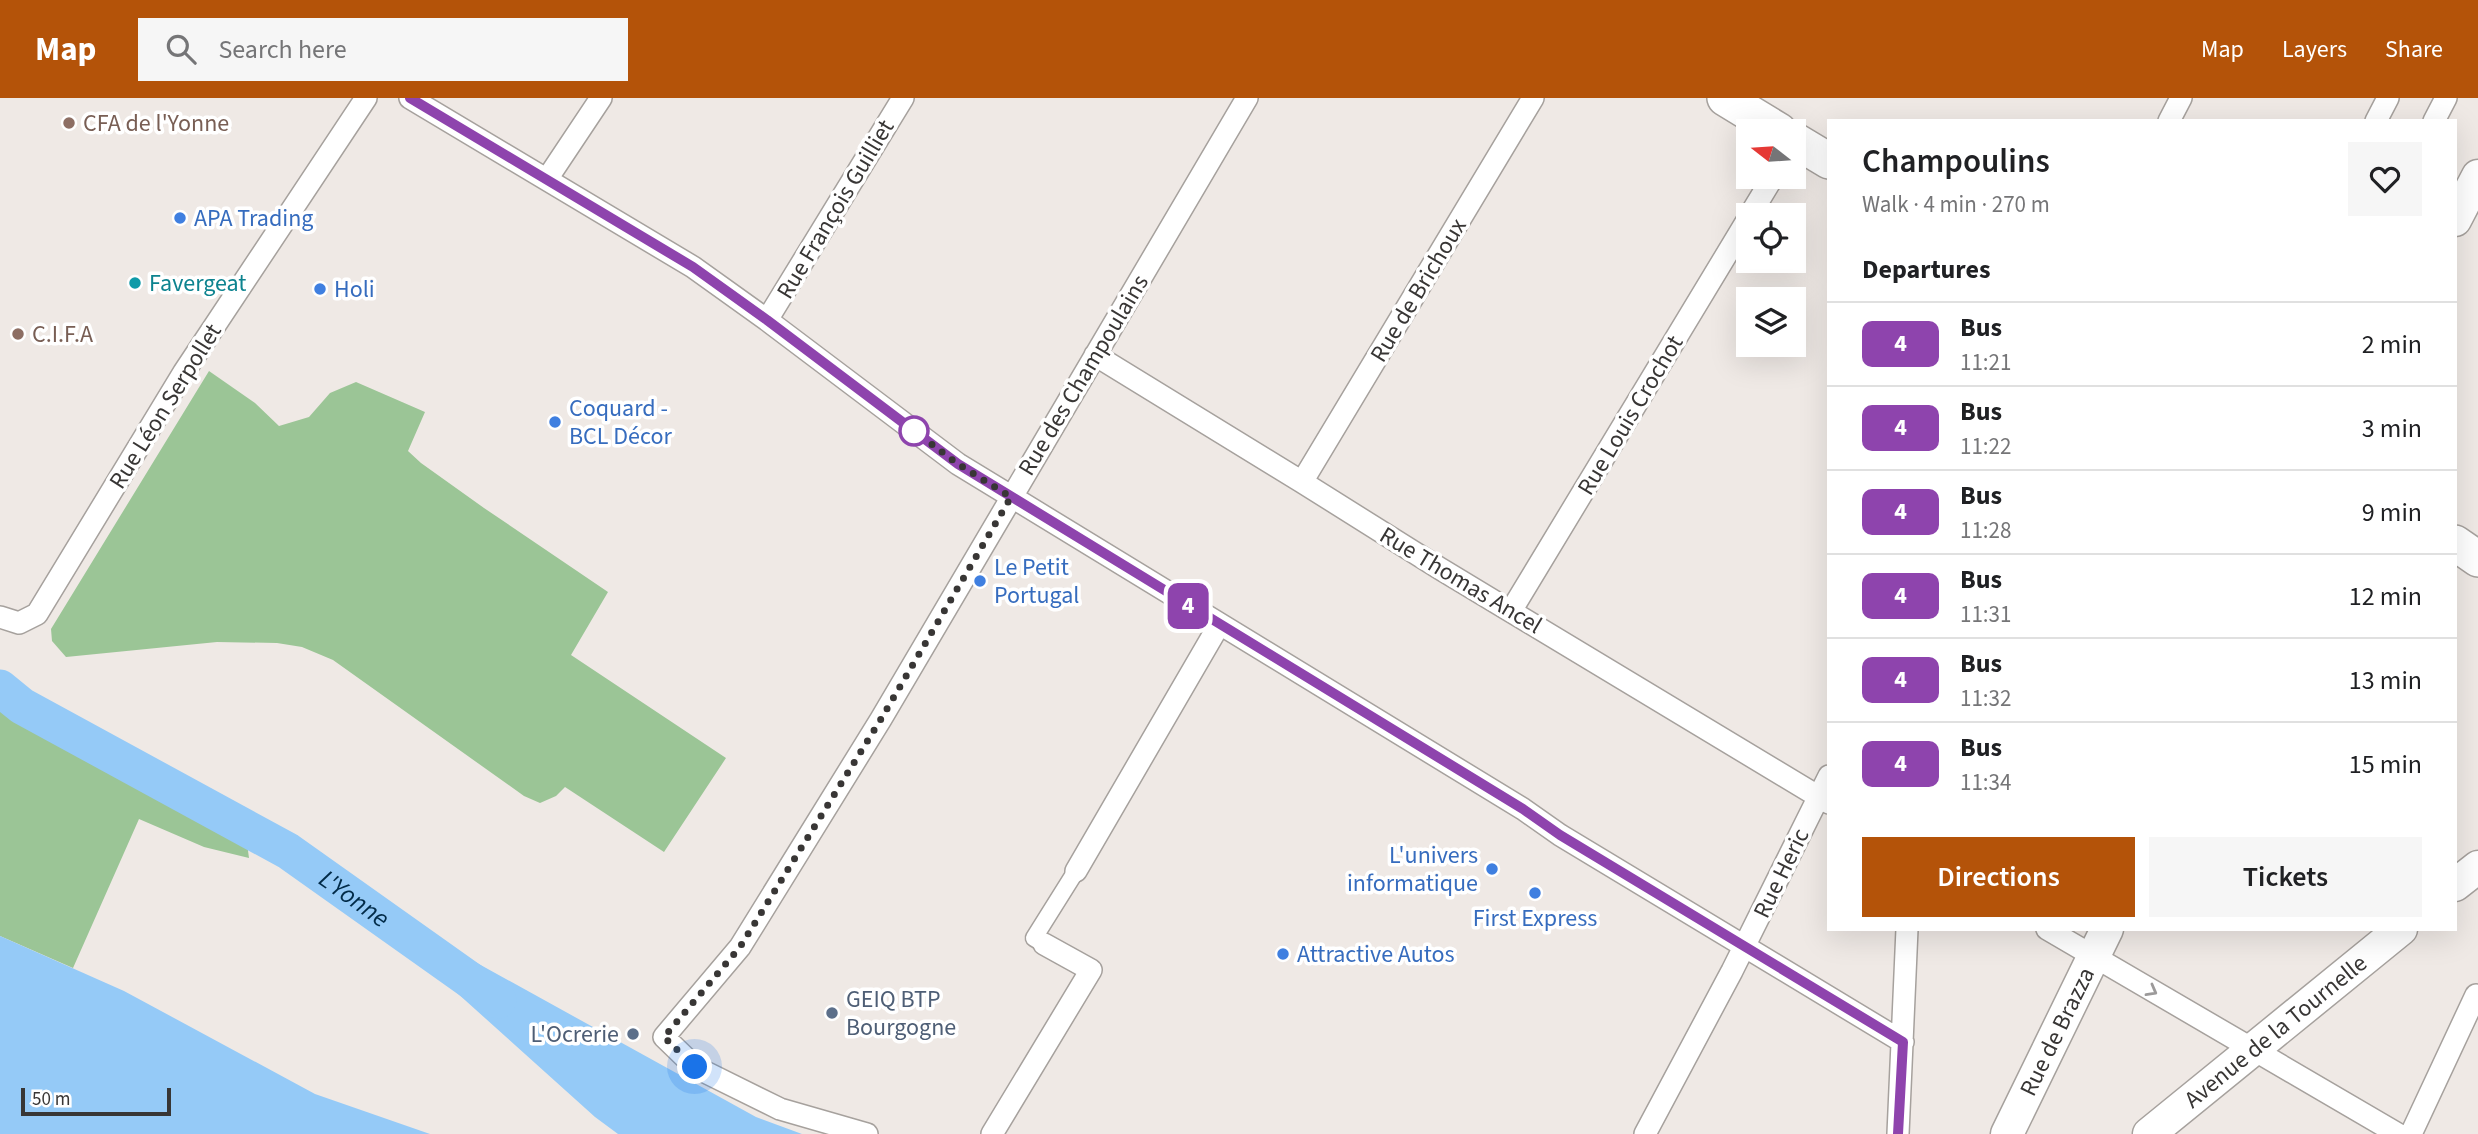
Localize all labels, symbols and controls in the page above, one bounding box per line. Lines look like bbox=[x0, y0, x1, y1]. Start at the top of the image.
search box bbox=[138, 18, 628, 81]
text: Map bbox=[35, 26, 96, 73]
icon: search bbox=[162, 30, 200, 68]
text: Search here bbox=[218, 31, 347, 68]
text: Map bbox=[2201, 32, 2244, 67]
text: Layers bbox=[2282, 32, 2347, 67]
text: Share bbox=[2385, 32, 2443, 67]
place label: CFA de l'Yonne bbox=[83, 106, 229, 141]
street label: Rue François Guilliet bbox=[768, 113, 903, 306]
marker: CFA de l'Yonne bbox=[61, 115, 77, 131]
north arrow bbox=[1736, 119, 1806, 189]
map controls bbox=[1736, 119, 1806, 357]
text: Champoulins bbox=[1862, 138, 2050, 185]
button: heart bbox=[2348, 142, 2422, 216]
text: Walk · 4 min · 270 m bbox=[1862, 188, 2050, 221]
place label: APA Trading bbox=[194, 201, 313, 236]
button: locate bbox=[1736, 203, 1806, 273]
marker: APA Trading bbox=[172, 210, 188, 226]
street label: Rue de Brichoux bbox=[1362, 211, 1475, 369]
text: Departures bbox=[1862, 251, 1990, 288]
place label: Favergeat bbox=[149, 266, 246, 301]
street label: Rue des Champoulains bbox=[1009, 268, 1157, 482]
place label: Holi bbox=[334, 272, 375, 307]
marker: Favergeat bbox=[127, 275, 143, 291]
marker: Holi bbox=[312, 281, 328, 297]
button: layers bbox=[1736, 287, 1806, 357]
text: Bus bbox=[1960, 309, 2002, 346]
place label: C.I.F.A bbox=[32, 317, 93, 352]
street label: Rue Léon Serpollet bbox=[100, 317, 230, 496]
marker: C.I.F.A bbox=[10, 326, 26, 342]
text: 4 bbox=[1894, 326, 1907, 361]
text: 2 min bbox=[2362, 326, 2422, 363]
street label: Rue Louis Crochot bbox=[1569, 329, 1692, 502]
text: 11:21 bbox=[1960, 346, 2011, 379]
place label: Coquard - BCL Décor bbox=[569, 391, 672, 454]
text: Bus bbox=[1960, 393, 2002, 430]
text: 4 bbox=[1894, 410, 1907, 445]
text: 3 min bbox=[2362, 410, 2422, 447]
marker: Coquard - BCL Décor bbox=[547, 414, 563, 430]
unlabelled marker bbox=[899, 416, 929, 446]
text: 11:22 bbox=[1960, 430, 2011, 463]
text: Bus bbox=[1960, 477, 2002, 514]
text: 4 bbox=[1894, 494, 1907, 529]
text: 9 min bbox=[2362, 494, 2422, 531]
text: 11:28 bbox=[1960, 514, 2011, 547]
street label: Rue Thomas Ancel bbox=[1373, 518, 1549, 643]
place label: Le Petit Portugal bbox=[994, 550, 1079, 613]
text: Bus bbox=[1960, 561, 2002, 598]
marker: Le Petit Portugal bbox=[972, 573, 988, 589]
text: 4 bbox=[1894, 578, 1907, 613]
text: 12 min bbox=[2349, 578, 2422, 615]
line badge: 4 bbox=[1165, 583, 1211, 629]
text: 4 bbox=[1182, 588, 1194, 623]
text: 11:31 bbox=[1960, 598, 2011, 631]
text: Bus bbox=[1960, 645, 2002, 682]
text: 4 bbox=[1894, 662, 1907, 697]
text: 13 min bbox=[2349, 662, 2422, 699]
text: 11:32 bbox=[1960, 682, 2011, 715]
text: Bus bbox=[1960, 729, 2002, 766]
text: 4 bbox=[1894, 746, 1907, 781]
text: 15 min bbox=[2349, 746, 2422, 783]
text: 11:34 bbox=[1960, 766, 2011, 799]
street label: Rue Heric bbox=[1745, 822, 1818, 924]
button: Directions bbox=[1862, 837, 2135, 917]
button: Tickets bbox=[2149, 837, 2422, 917]
place label: L'univers informatique bbox=[1347, 838, 1478, 901]
water label: L'Yonne bbox=[311, 861, 397, 937]
marker: L'univers informatique bbox=[1484, 861, 1500, 877]
marker: First Express bbox=[1527, 885, 1543, 901]
place label: First Express bbox=[1473, 901, 1597, 936]
place label: Attractive Autos bbox=[1297, 937, 1455, 972]
marker: Attractive Autos bbox=[1275, 946, 1291, 962]
street label: Avenue de la Tournelle bbox=[2177, 946, 2375, 1117]
street label: Rue de Brazza bbox=[2011, 961, 2104, 1102]
place label: GEIQ BTP Bourgogne bbox=[846, 982, 956, 1045]
one-way arrow bbox=[2145, 983, 2158, 996]
marker: GEIQ BTP Bourgogne bbox=[824, 1005, 840, 1021]
place label: L'Ocrerie bbox=[530, 1017, 619, 1052]
marker: L'Ocrerie bbox=[625, 1026, 641, 1042]
your location bbox=[677, 1049, 712, 1084]
scale bar bbox=[21, 1085, 172, 1117]
text: 50 m bbox=[32, 1086, 70, 1113]

